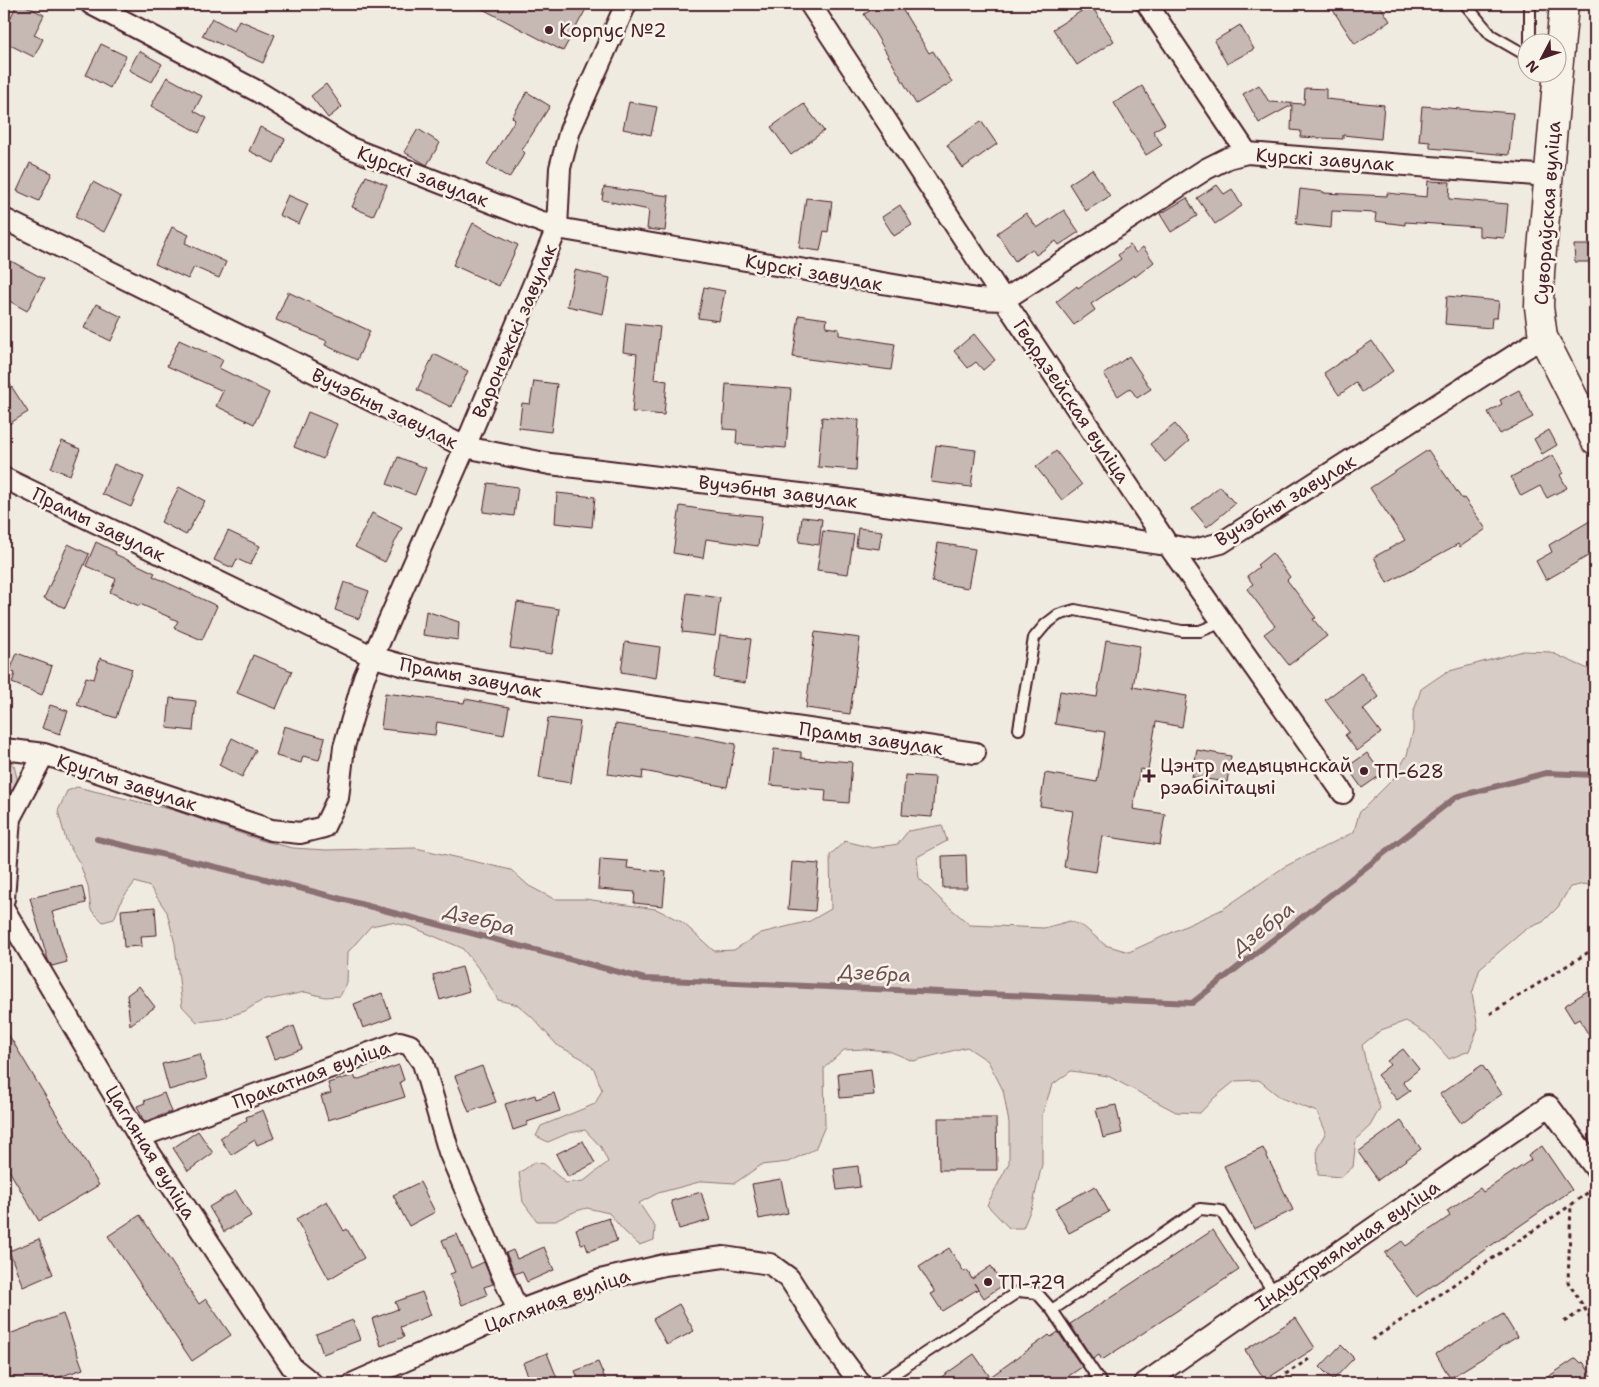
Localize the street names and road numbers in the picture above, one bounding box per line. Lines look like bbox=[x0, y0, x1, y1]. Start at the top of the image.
street label: Сувораўская вуліца bbox=[1529, 120, 1566, 306]
street label: Курскі завулак bbox=[353, 140, 492, 213]
street label: Курскі завулак bbox=[1255, 142, 1395, 177]
street label: Варонежскі завулак bbox=[466, 240, 562, 422]
street label: Курскі завулак bbox=[743, 248, 884, 297]
street label: Гвардзейская вуліца bbox=[1007, 315, 1136, 488]
street label: Вучэбны завулак bbox=[307, 362, 462, 455]
street label: Вучэбны завулак bbox=[1210, 449, 1360, 552]
street label: Вучэбны завулак bbox=[697, 469, 859, 514]
street label: Прамы завулак bbox=[28, 481, 170, 568]
street label: Прамы завулак bbox=[397, 651, 545, 704]
street label: Прамы завулак bbox=[797, 716, 945, 761]
street label: Круглы завулак bbox=[54, 748, 200, 817]
street label: Пракатная вуліца bbox=[229, 1034, 393, 1115]
street label: Цагляная вуліца bbox=[99, 1081, 202, 1224]
street label: Індустрыяльная вуліца bbox=[1250, 1174, 1445, 1317]
street label: Цагляная вуліца bbox=[481, 1262, 634, 1338]

